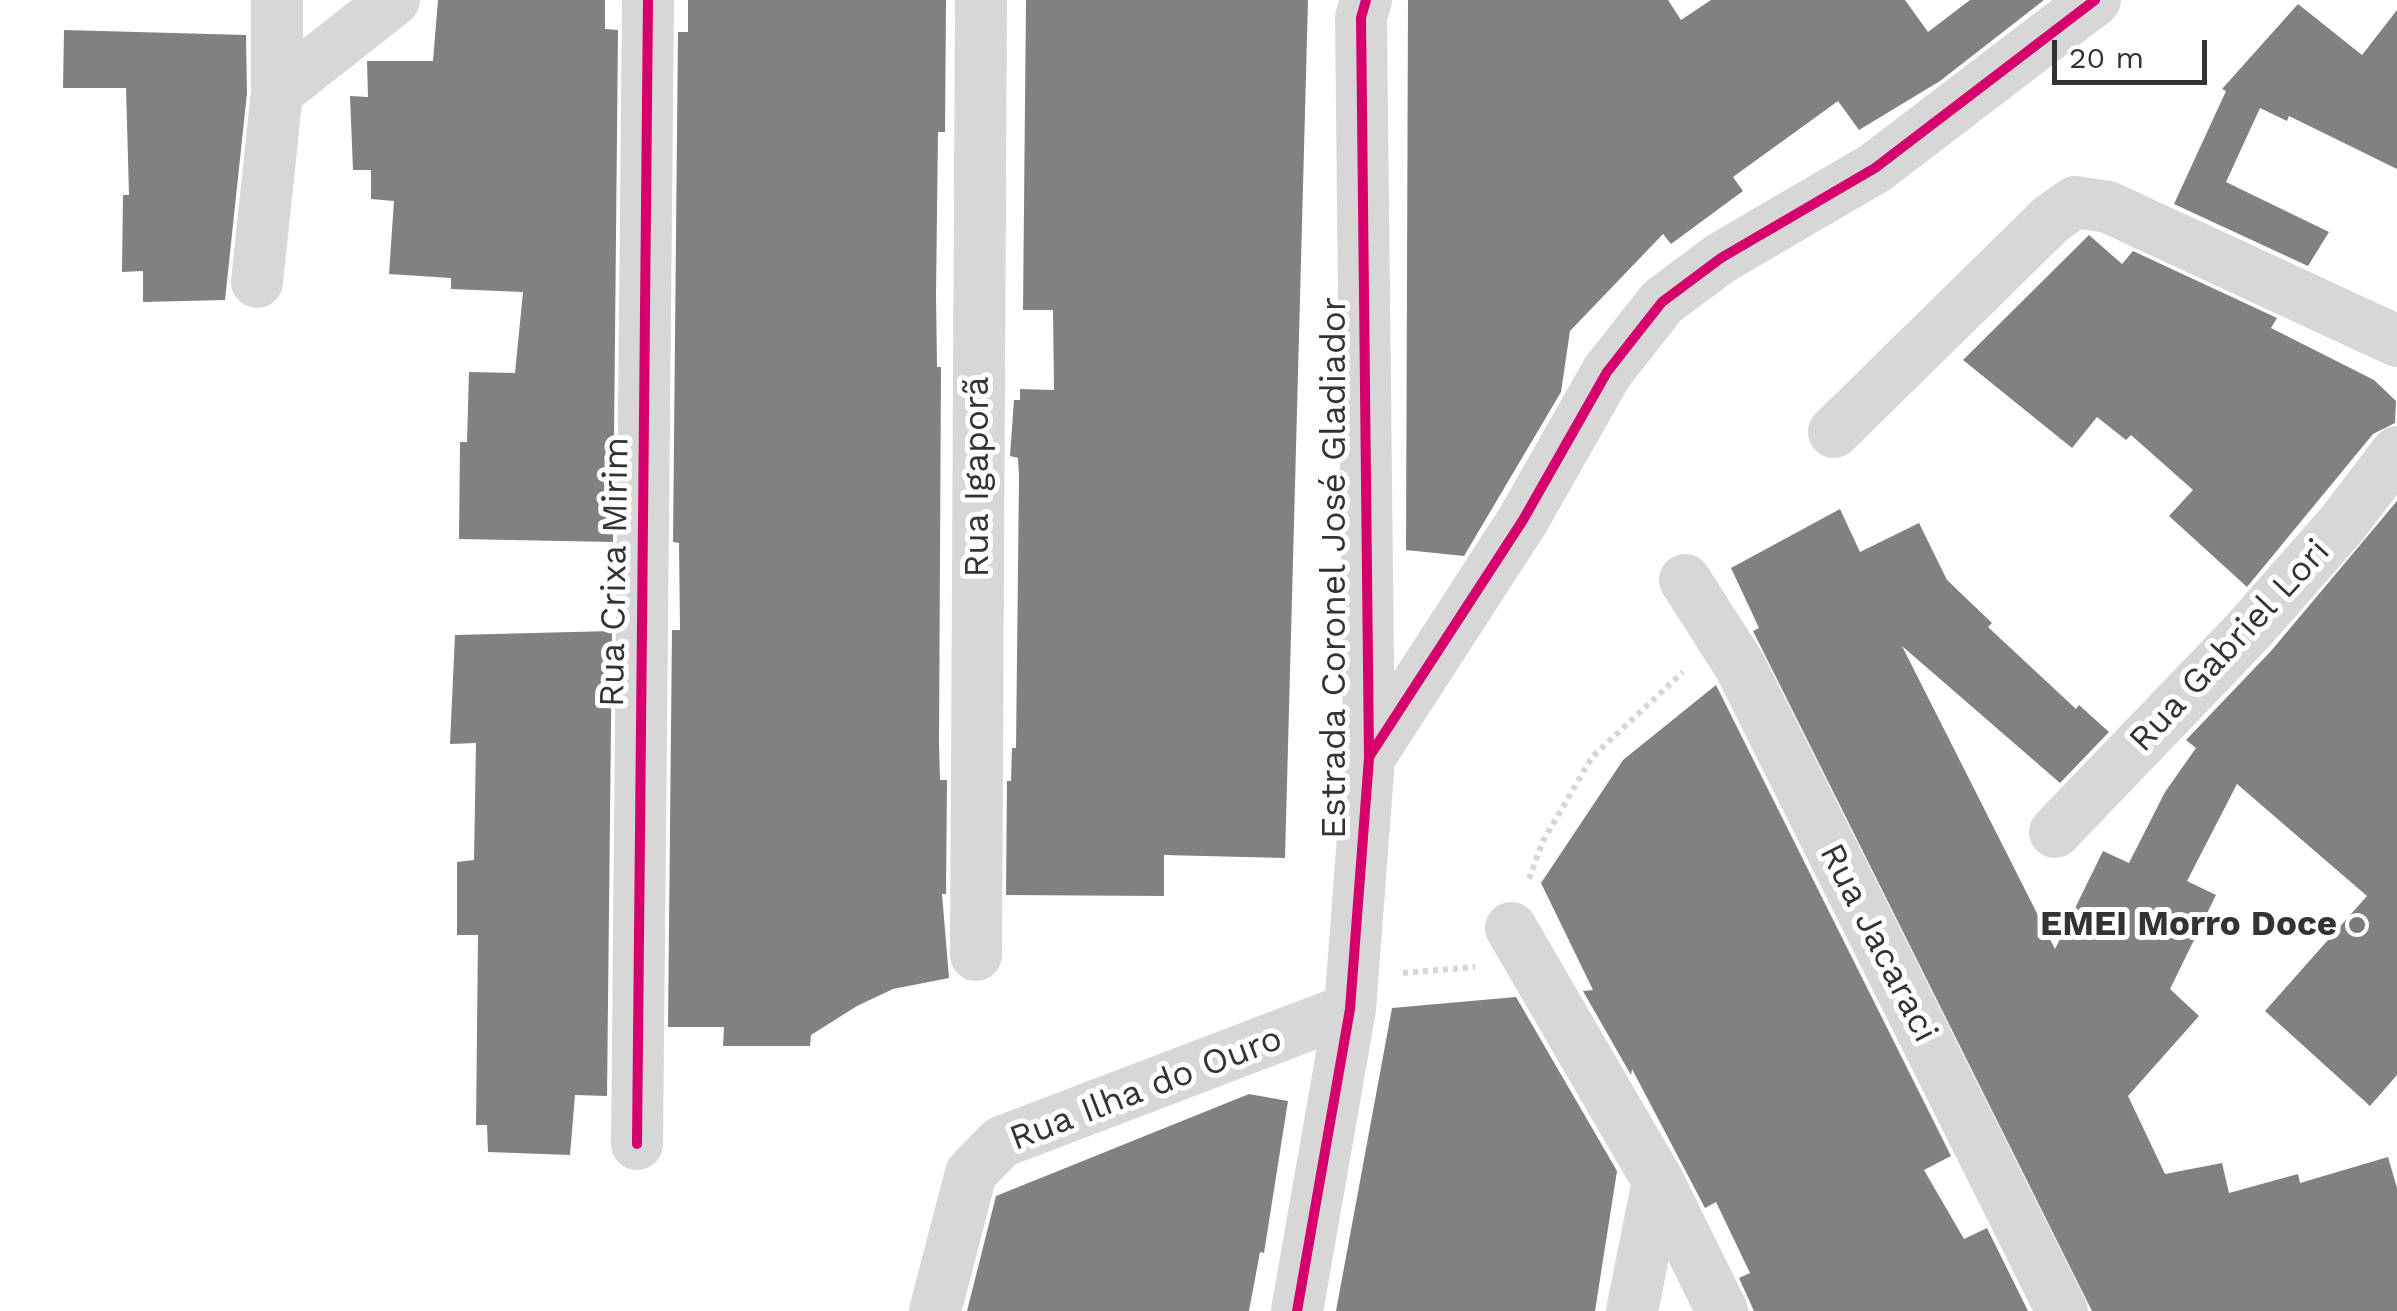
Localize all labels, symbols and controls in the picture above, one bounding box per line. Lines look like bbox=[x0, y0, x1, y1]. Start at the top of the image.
scale bar bbox=[2057, 20, 2212, 82]
text: 20 m bbox=[2069, 40, 2144, 75]
street label: Estrada Coronel José Gladiador bbox=[1314, 297, 1356, 839]
street label: Rua Igaporã bbox=[957, 376, 999, 578]
street label: Rua Crixa Mirim bbox=[592, 437, 638, 707]
street label: Rua Gabriel Lori bbox=[2121, 531, 2339, 761]
street label: Rua Jacaraci bbox=[1810, 837, 1946, 1049]
place label: EMEI Morro Doce bbox=[2040, 904, 2337, 946]
marker: EMEI Morro Doce bbox=[2346, 914, 2368, 936]
street label: Rua Ilha do Ouro bbox=[1004, 1018, 1288, 1160]

